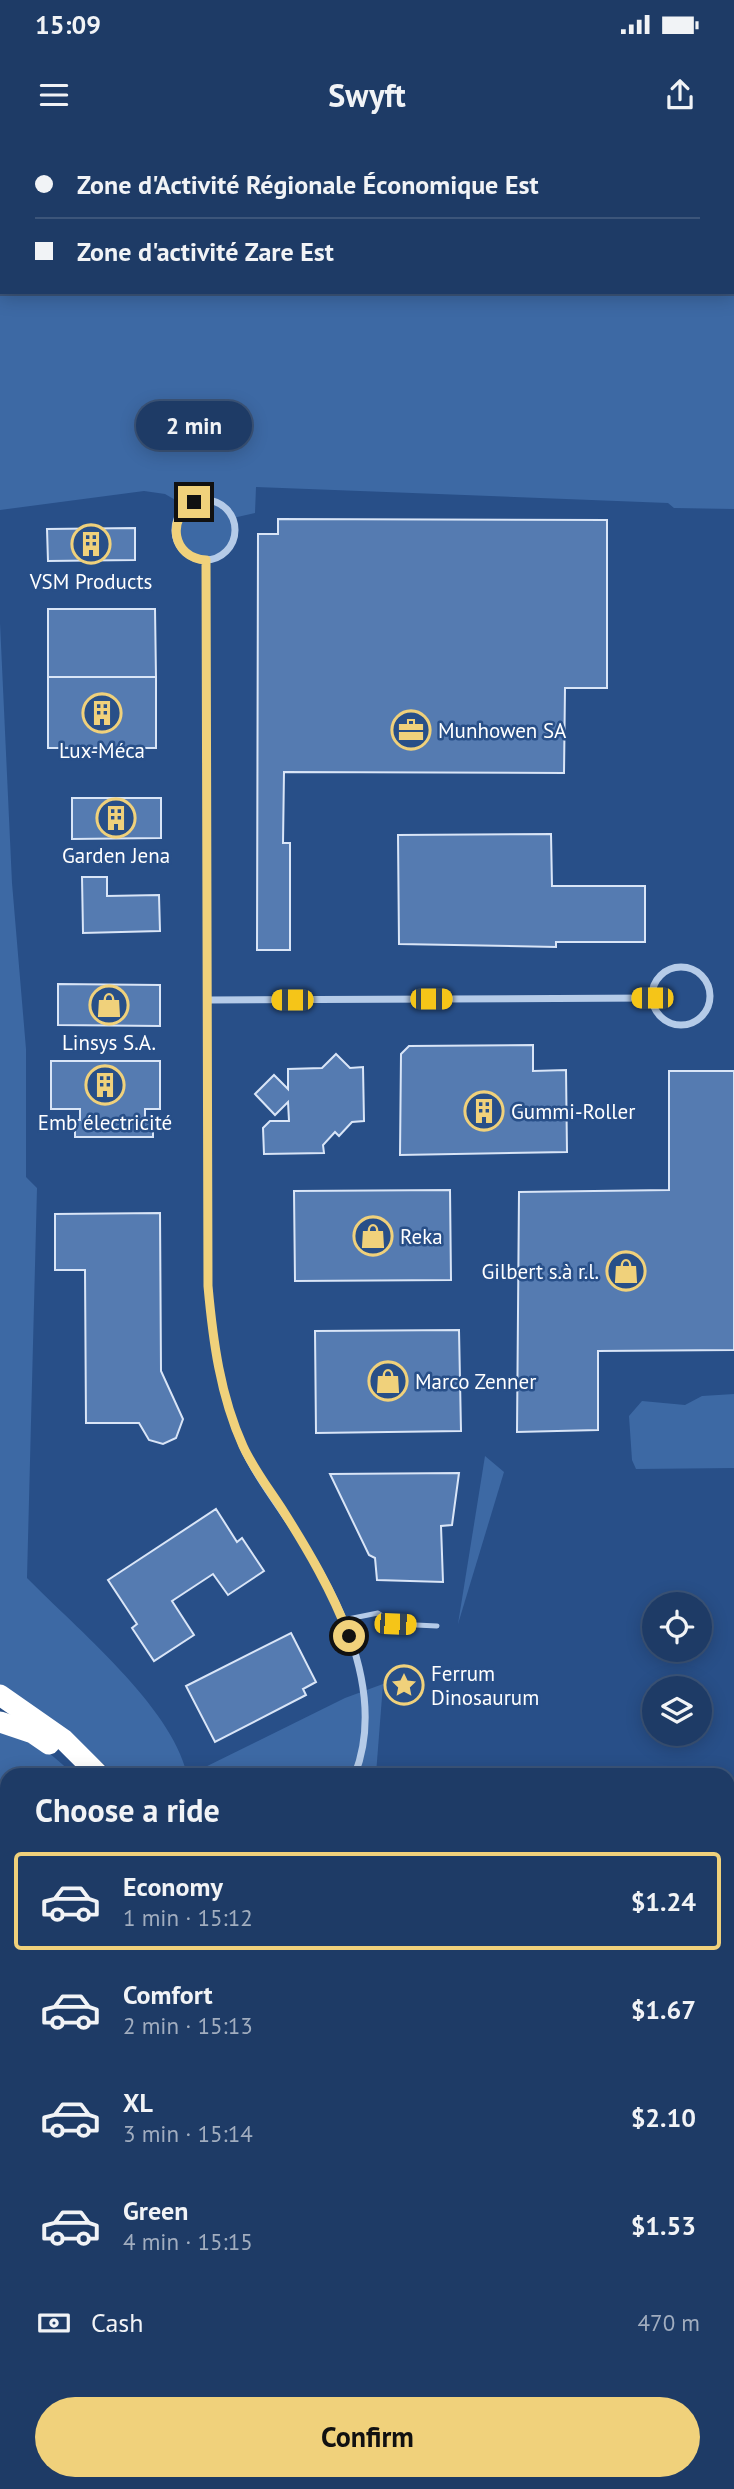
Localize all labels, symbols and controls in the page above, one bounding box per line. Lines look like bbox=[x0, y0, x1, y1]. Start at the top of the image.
text: 15:09 bbox=[35, 8, 101, 41]
text: Swyft bbox=[328, 74, 406, 116]
icon: menu bbox=[35, 76, 73, 114]
icon: share bbox=[661, 76, 699, 114]
text: Zone d'Activité Régionale Économique Est bbox=[77, 168, 539, 201]
text: Zone d'activité Zare Est bbox=[77, 235, 334, 268]
callout: 2 min bbox=[136, 400, 252, 450]
text: 2 min bbox=[166, 411, 222, 440]
route end bbox=[178, 486, 210, 518]
building icon: VSM Products bbox=[70, 523, 112, 565]
place label: VSM Products bbox=[29, 568, 152, 595]
building icon: Lux-Méca bbox=[81, 692, 123, 734]
office icon: Munhowen SA bbox=[390, 709, 432, 751]
place label: Munhowen SA bbox=[438, 717, 567, 744]
place label: Lux-Méca bbox=[59, 737, 145, 764]
building icon: Garden Jena bbox=[95, 797, 137, 839]
place label: Garden Jena bbox=[62, 842, 170, 869]
shop icon: Linsys S.A. bbox=[88, 984, 130, 1026]
car bbox=[632, 988, 674, 1009]
car bbox=[411, 989, 453, 1010]
car bbox=[272, 990, 314, 1011]
place label: Linsys S.A. bbox=[62, 1029, 156, 1056]
building icon: Emb électricité bbox=[84, 1064, 126, 1106]
building icon: Gummi-Roller bbox=[463, 1090, 505, 1132]
place label: Gummi-Roller bbox=[511, 1098, 635, 1125]
place label: Emb électricité bbox=[38, 1109, 172, 1136]
shop icon: Reka bbox=[352, 1215, 394, 1257]
place label: Reka bbox=[400, 1223, 443, 1250]
shop icon: Gilbert s.à r.l. bbox=[605, 1250, 647, 1292]
place label: Gilbert s.à r.l. bbox=[482, 1258, 599, 1285]
shop icon: Marco Zenner bbox=[367, 1360, 409, 1402]
place label: Marco Zenner bbox=[415, 1368, 536, 1395]
map controls bbox=[642, 1592, 712, 1746]
button: locate bbox=[642, 1592, 712, 1662]
car bbox=[374, 1613, 417, 1635]
route start bbox=[333, 1620, 365, 1652]
place label: Ferrum Dinosaurum bbox=[431, 1660, 539, 1711]
place icon: Ferrum Dinosaurum bbox=[383, 1664, 425, 1706]
button: layers bbox=[642, 1676, 712, 1746]
text: Choose a ride bbox=[35, 1789, 220, 1831]
icon: car bbox=[39, 1870, 102, 1933]
text: Economy bbox=[123, 1870, 223, 1903]
text: $1.24 bbox=[631, 1885, 696, 1918]
text: 1 min · 15:12 bbox=[123, 1903, 253, 1932]
icon: car bbox=[39, 1978, 102, 2041]
text: Comfort bbox=[123, 1978, 213, 2011]
text: $1.67 bbox=[631, 1993, 696, 2026]
text: 2 min · 15:13 bbox=[123, 2011, 253, 2040]
icon: car bbox=[39, 2086, 102, 2149]
text: XL bbox=[123, 2086, 153, 2119]
text: $2.10 bbox=[631, 2101, 696, 2134]
text: 3 min · 15:14 bbox=[123, 2119, 253, 2148]
icon: car bbox=[39, 2194, 102, 2257]
text: Green bbox=[123, 2194, 188, 2227]
text: $1.53 bbox=[631, 2209, 696, 2242]
text: 4 min · 15:15 bbox=[123, 2227, 253, 2256]
icon: cash bbox=[35, 2304, 73, 2342]
text: Cash bbox=[91, 2306, 143, 2339]
text: 470 m bbox=[638, 2308, 700, 2337]
button: Confirm bbox=[35, 2397, 700, 2477]

